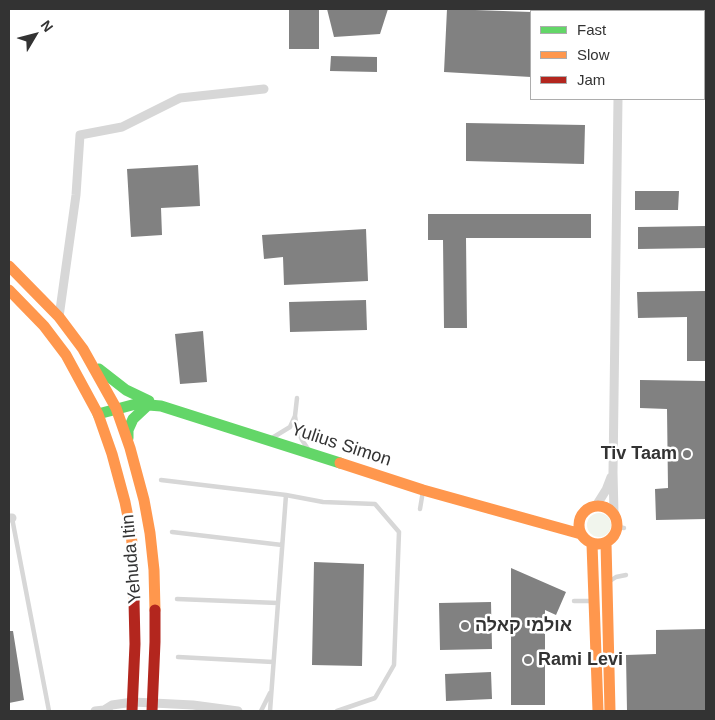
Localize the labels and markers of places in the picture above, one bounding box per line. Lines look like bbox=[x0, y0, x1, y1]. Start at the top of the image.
place label: Tiv Taam bbox=[601, 443, 677, 465]
marker: Tiv Taam bbox=[681, 448, 693, 460]
place label: אולמי קאלה bbox=[475, 615, 572, 637]
marker: אולמי קאלה bbox=[459, 620, 471, 632]
place label: Rami Levi bbox=[538, 649, 623, 671]
marker: Rami Levi bbox=[522, 654, 534, 666]

